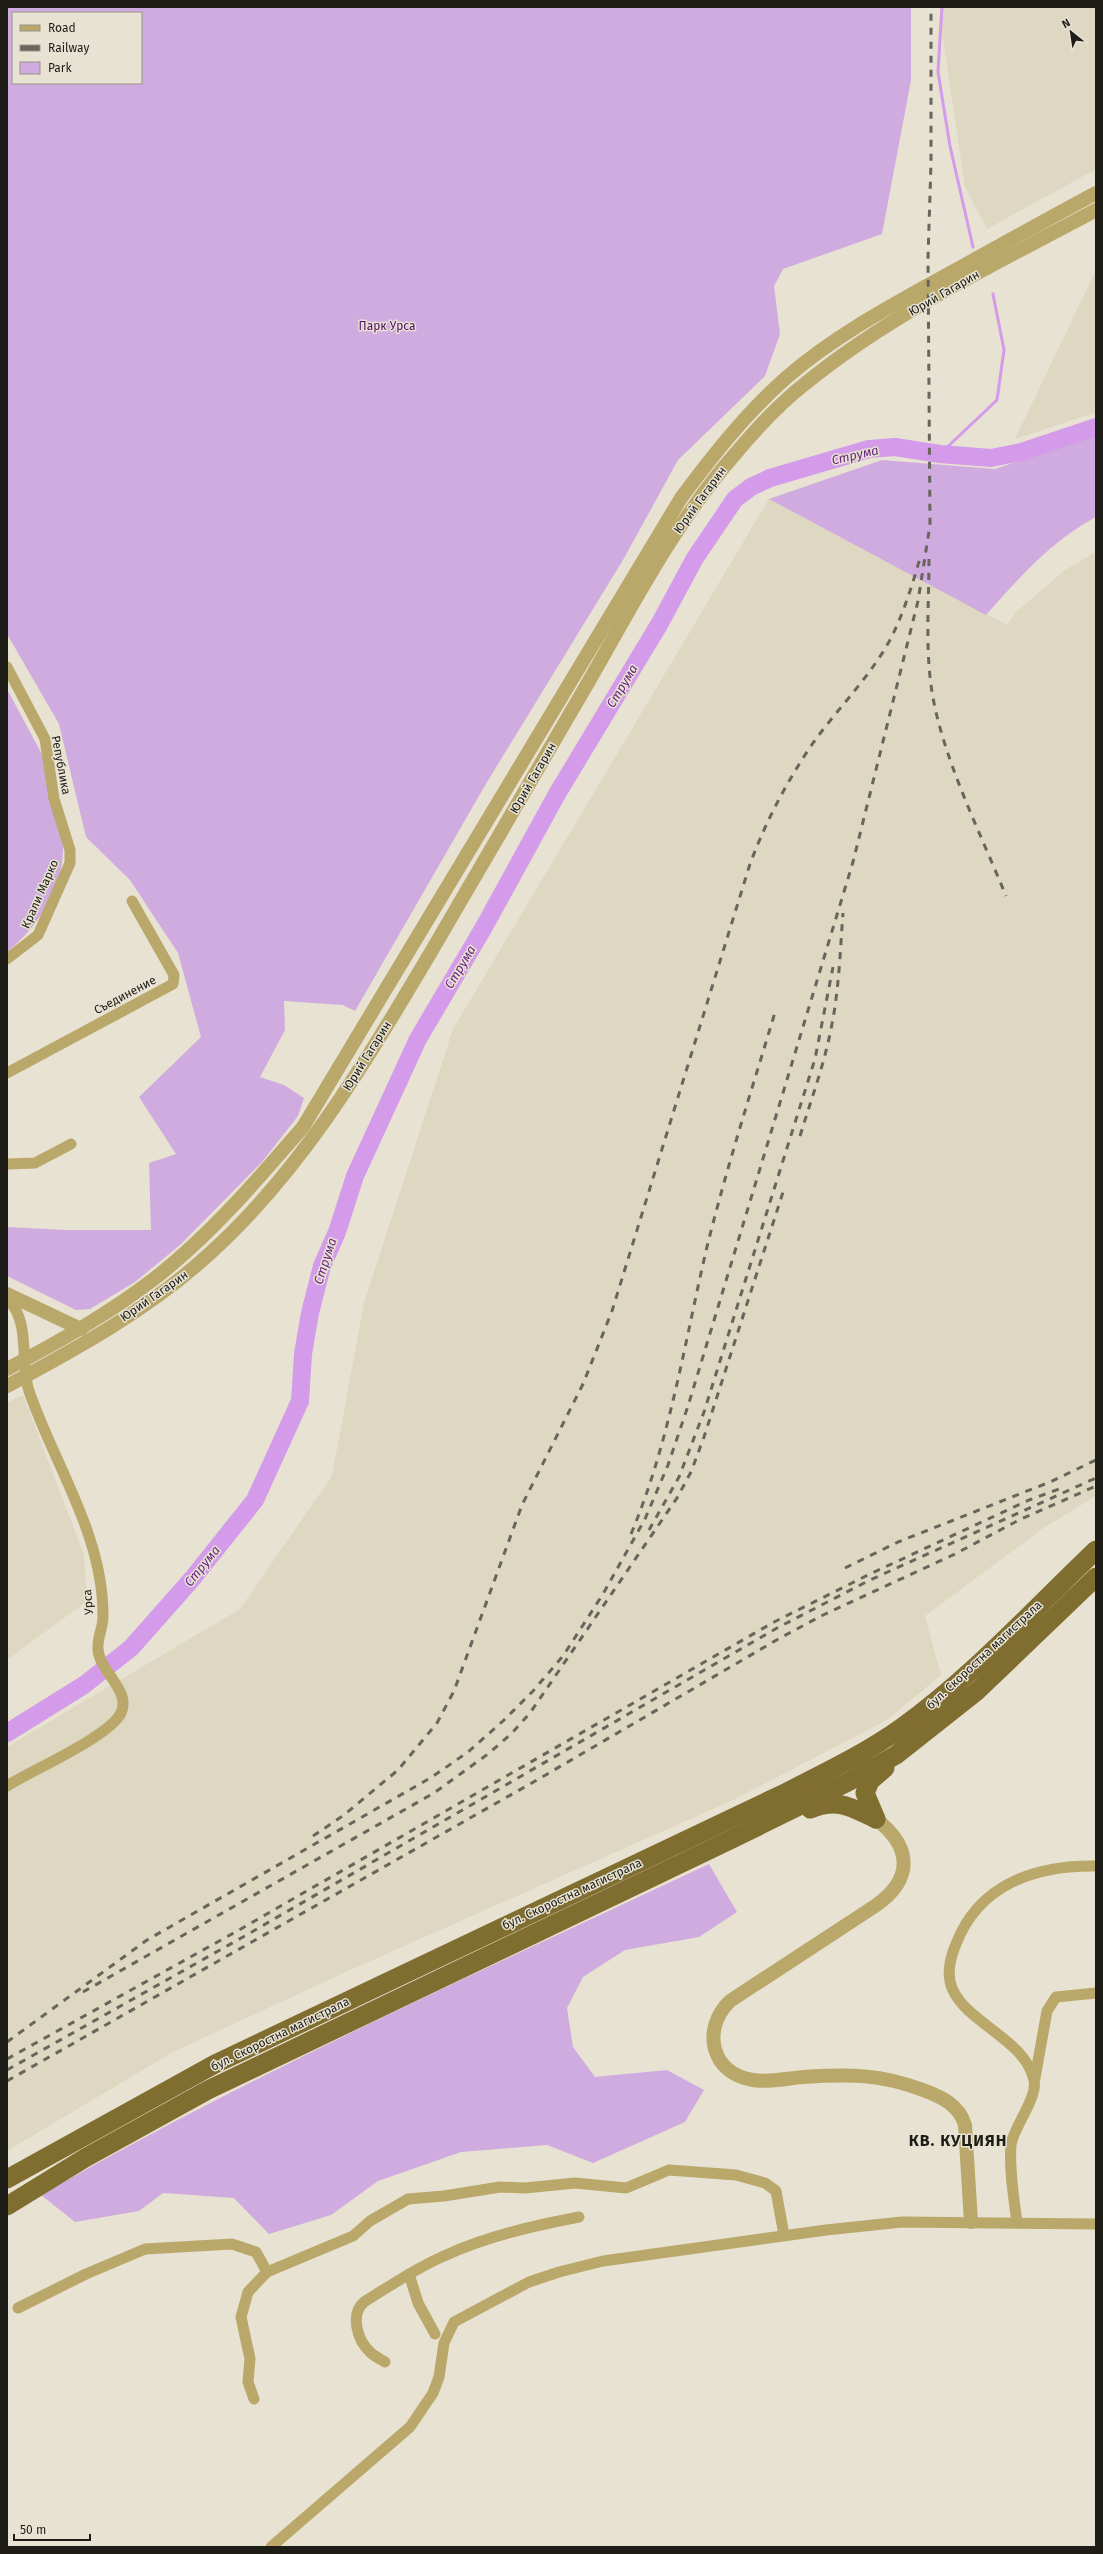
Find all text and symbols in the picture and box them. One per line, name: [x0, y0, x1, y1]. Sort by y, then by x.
legend: [12, 12, 142, 84]
north arrow: [1051, 12, 1091, 52]
text: N: [1060, 16, 1073, 31]
text: Road: [48, 21, 76, 35]
text: Railway: [48, 41, 89, 55]
text: Park: [48, 61, 72, 75]
street label: Юрий Гагарин: [906, 267, 982, 319]
park label: Парк Урса: [359, 319, 415, 333]
water label: Струма: [830, 442, 880, 468]
street label: Юрий Гагарин: [671, 464, 729, 536]
water label: Струма: [603, 662, 641, 710]
street label: Република: [48, 734, 74, 796]
street label: Юрий Гагарин: [507, 740, 559, 816]
street label: Крали Марко: [19, 857, 61, 931]
water label: Струма: [441, 943, 479, 991]
street label: Съединение: [92, 973, 158, 1017]
street label: Юрий Гагарин: [340, 1019, 394, 1093]
water label: Струма: [310, 1236, 340, 1286]
street label: Юрий Гагарин: [117, 1267, 191, 1325]
water label: Струма: [181, 1543, 223, 1589]
street label: Урса: [80, 1589, 96, 1615]
street label: бул. Скоростна магистрала: [923, 1598, 1045, 1712]
street label: бул. Скоростна магистрала: [500, 1855, 644, 1933]
street label: бул. Скоростна магистрала: [208, 1994, 352, 2074]
district label: КВ. КУЦИЯН: [909, 2131, 1007, 2150]
scale bar: [14, 2516, 90, 2542]
text: 50 m: [20, 2523, 46, 2537]

